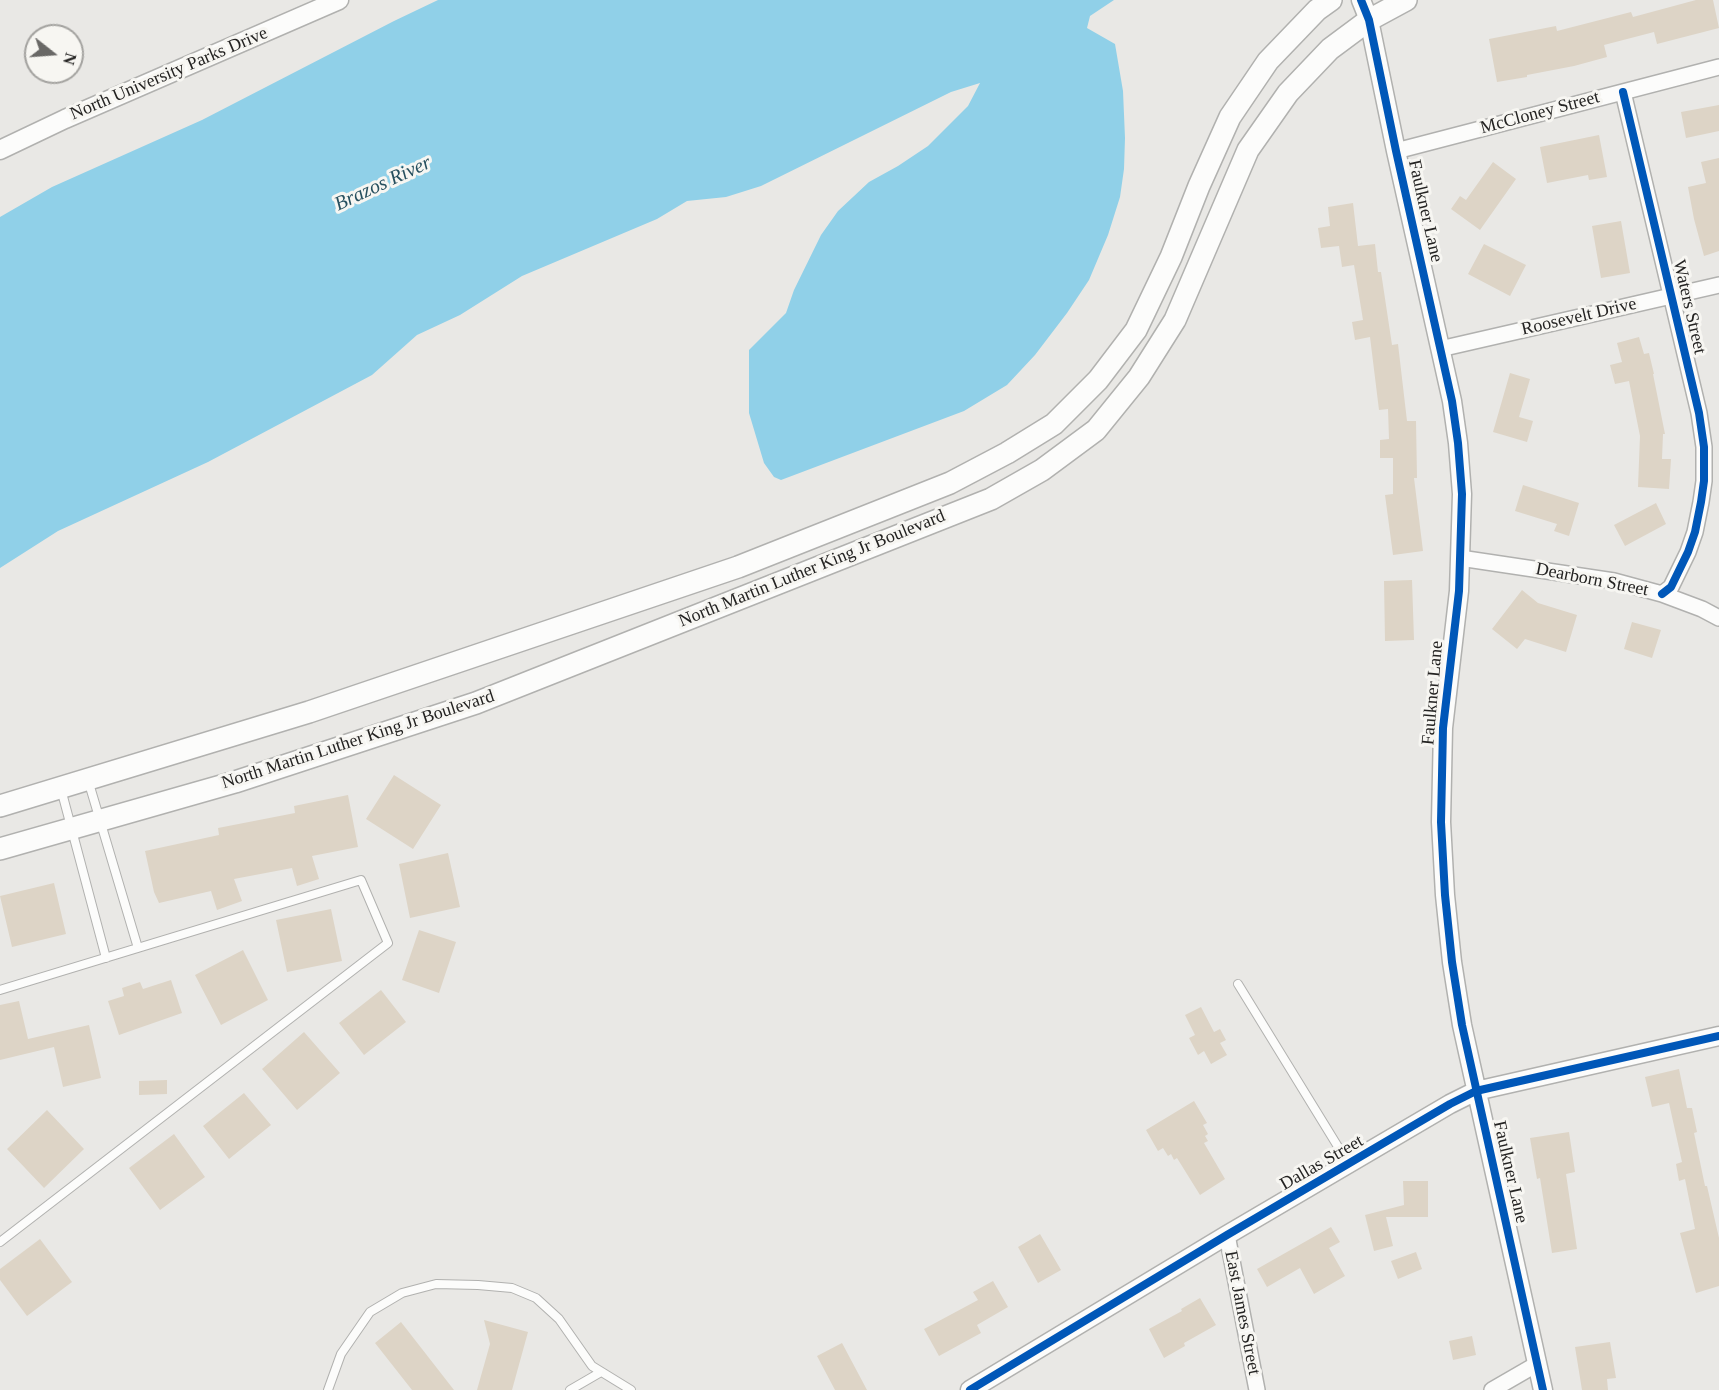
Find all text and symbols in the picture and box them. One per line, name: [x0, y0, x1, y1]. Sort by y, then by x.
street label: North University Parks Drive: [67, 23, 271, 125]
north arrow: [24, 24, 84, 84]
street label: McCloney Street: [1478, 87, 1602, 139]
water label: Brazos River: [331, 151, 435, 217]
street label: Faulkner Lane: [1403, 158, 1447, 264]
street label: Waters Street: [1668, 258, 1710, 356]
street label: Roosevelt Drive: [1519, 293, 1639, 341]
street label: North Martin Luther King Jr Boulevard: [676, 506, 948, 632]
street label: Dearborn Street: [1534, 558, 1650, 602]
street label: Faulkner Lane: [1418, 640, 1448, 746]
street label: North Martin Luther King Jr Boulevard: [219, 686, 497, 794]
street label: Faulkner Lane: [1488, 1119, 1532, 1225]
street label: Dallas Street: [1277, 1131, 1367, 1195]
street label: East James Street: [1219, 1249, 1265, 1377]

